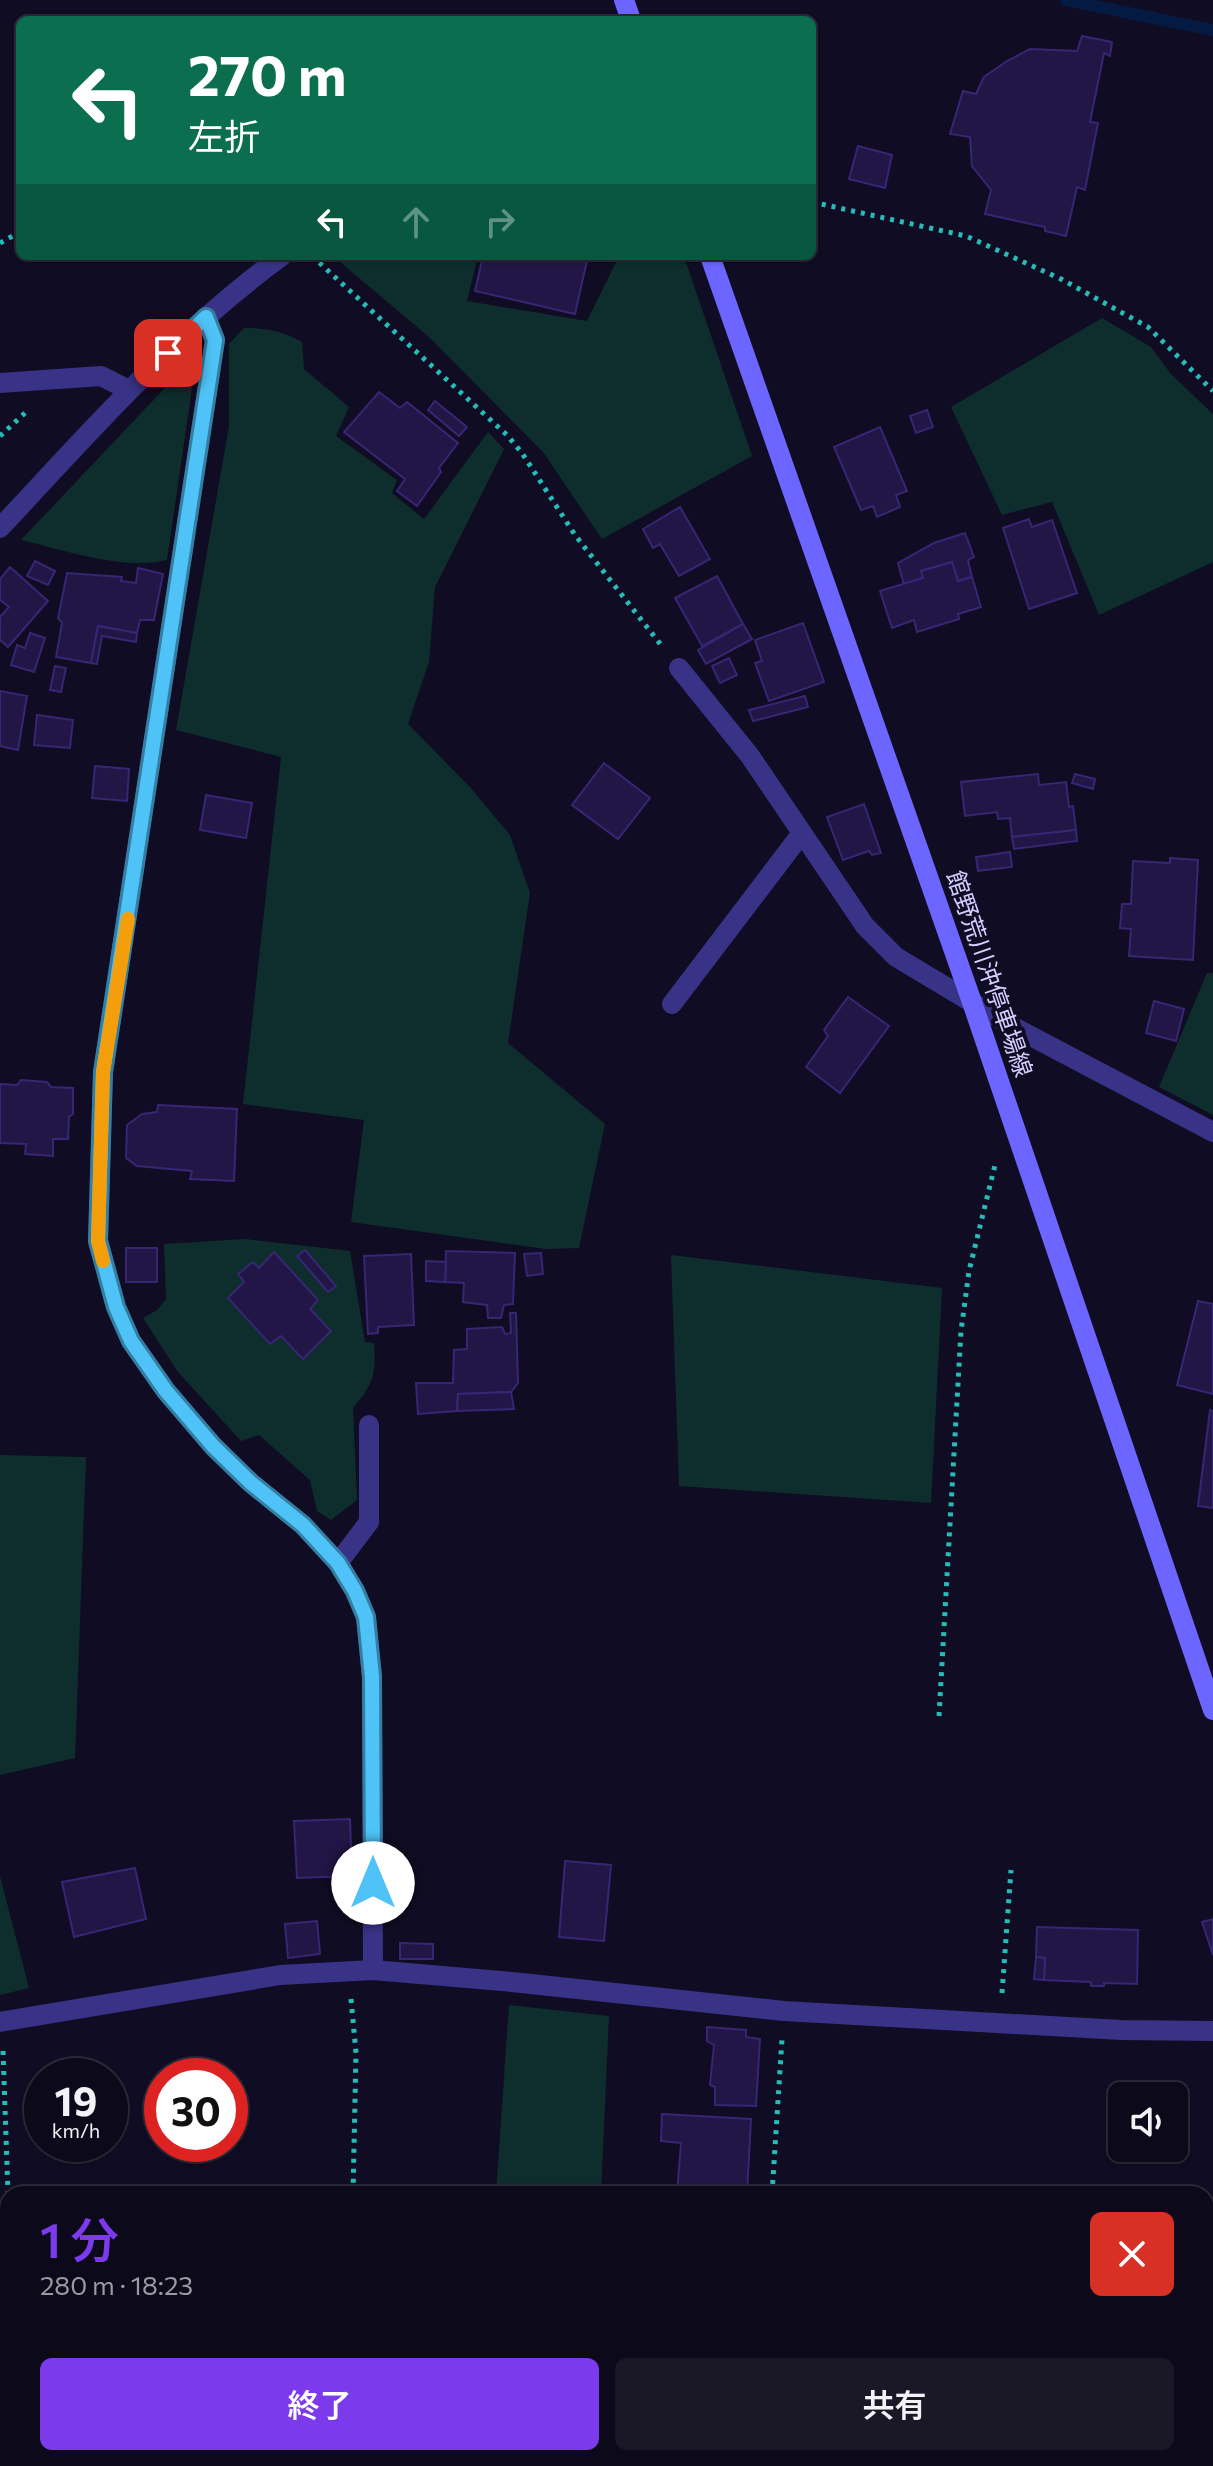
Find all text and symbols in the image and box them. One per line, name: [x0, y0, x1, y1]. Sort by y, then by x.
text: 270 m: [188, 39, 347, 108]
icon: left: [56, 48, 160, 152]
text: 左折: [188, 113, 260, 157]
icon: left: [310, 200, 354, 244]
icon: ahead: [394, 200, 438, 244]
icon: right: [478, 200, 522, 244]
pin: [134, 319, 202, 387]
icon: arrive: [146, 331, 190, 375]
street label: 館野荒川沖停車場線: [942, 867, 1039, 1080]
position arrow: [331, 1841, 415, 1925]
speed limit sign: 30: [144, 2058, 248, 2162]
text: 19: [55, 2075, 97, 2124]
map controls: [1108, 2082, 1188, 2162]
button: sound: [1108, 2082, 1188, 2162]
text: km/h: [52, 2118, 100, 2142]
text: 1 分: [40, 2209, 119, 2268]
button: close: [1090, 2212, 1174, 2296]
text: 280 m · 18:23: [40, 2269, 193, 2300]
button: 終了: [40, 2358, 599, 2450]
button: 共有: [615, 2358, 1174, 2450]

